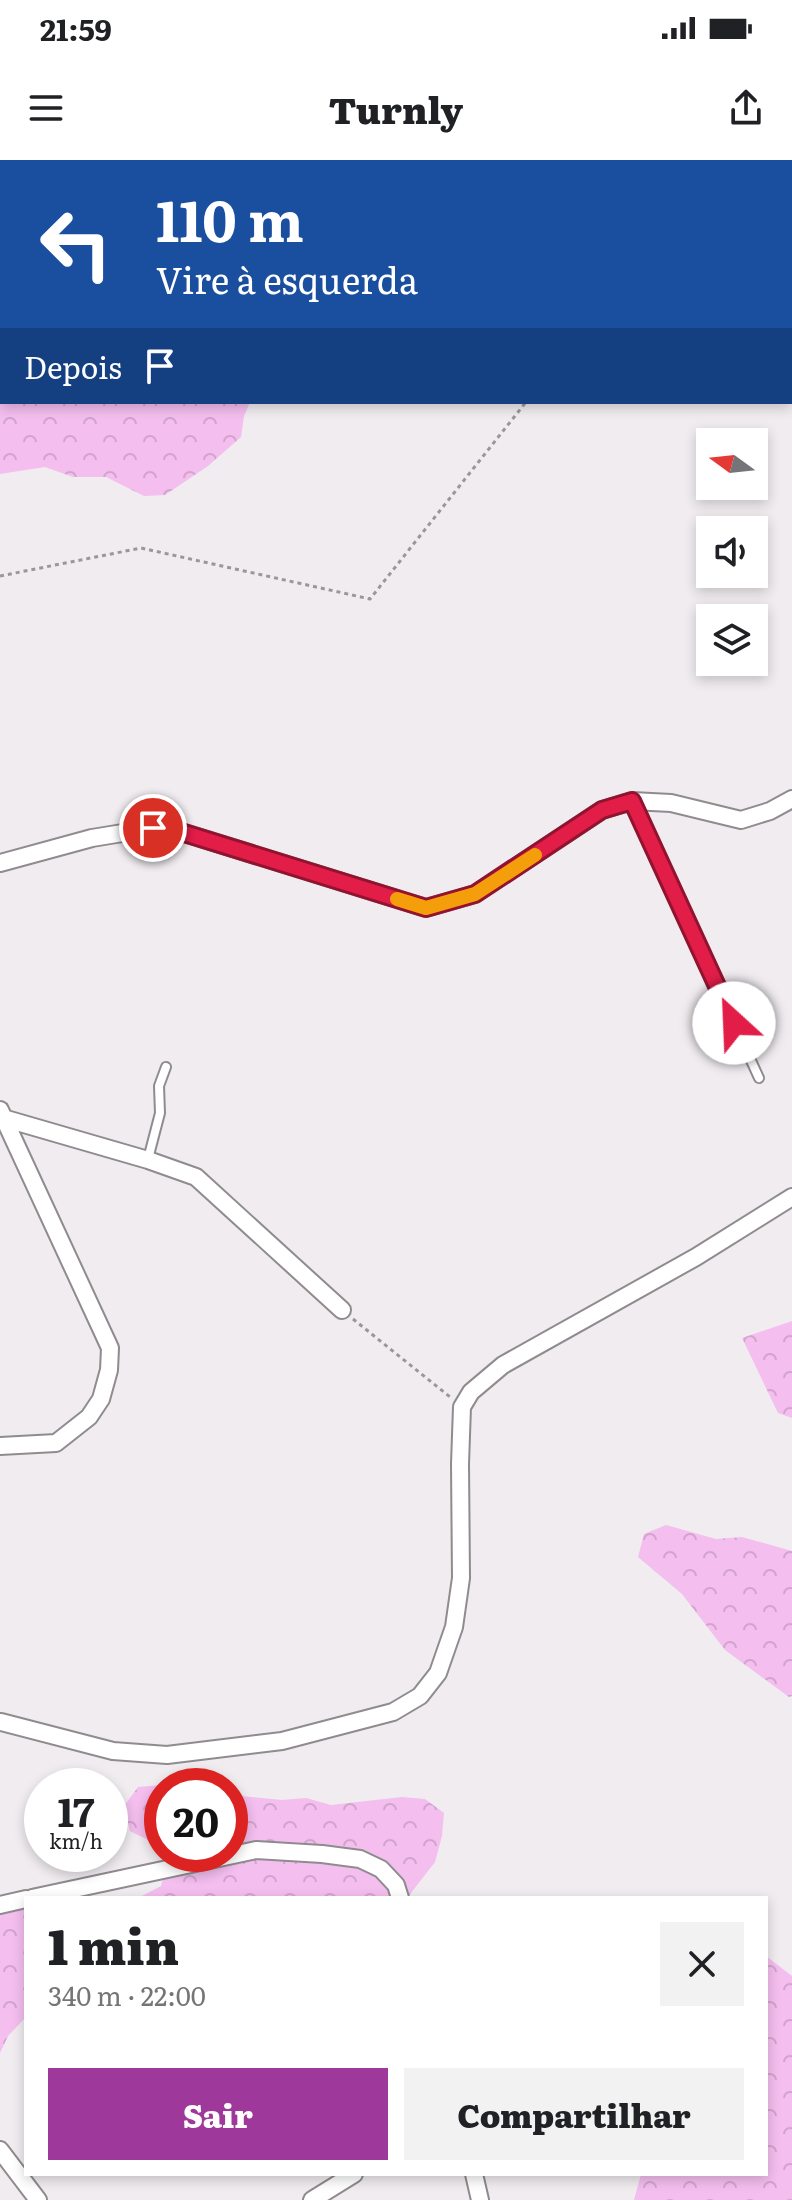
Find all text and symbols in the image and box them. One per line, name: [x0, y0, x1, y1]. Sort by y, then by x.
text: 21:59: [40, 6, 112, 50]
text: Turnly: [329, 82, 463, 135]
icon: menu: [24, 86, 68, 130]
icon: share: [724, 86, 768, 130]
text: 110 m: [156, 176, 304, 259]
icon: left: [24, 192, 128, 296]
text: Vire à esquerda: [156, 252, 418, 305]
text: Depois: [24, 344, 122, 388]
icon: arrive: [138, 344, 182, 388]
north arrow: [696, 428, 768, 500]
map controls: [696, 428, 768, 676]
button: sound: [696, 516, 768, 588]
button: layers: [696, 604, 768, 676]
pin: [119, 794, 187, 862]
icon: arrive: [131, 806, 175, 850]
position arrow: [692, 981, 776, 1065]
speed limit sign: 20: [144, 1768, 248, 1872]
text: 17: [57, 1780, 95, 1839]
text: km/h: [49, 1825, 103, 1855]
text: 1 min: [48, 1909, 179, 1980]
button: close: [660, 1922, 744, 2006]
text: 340 m · 22:00: [48, 1975, 206, 2014]
button: Sair: [48, 2068, 388, 2160]
button: Compartilhar: [404, 2068, 744, 2160]

